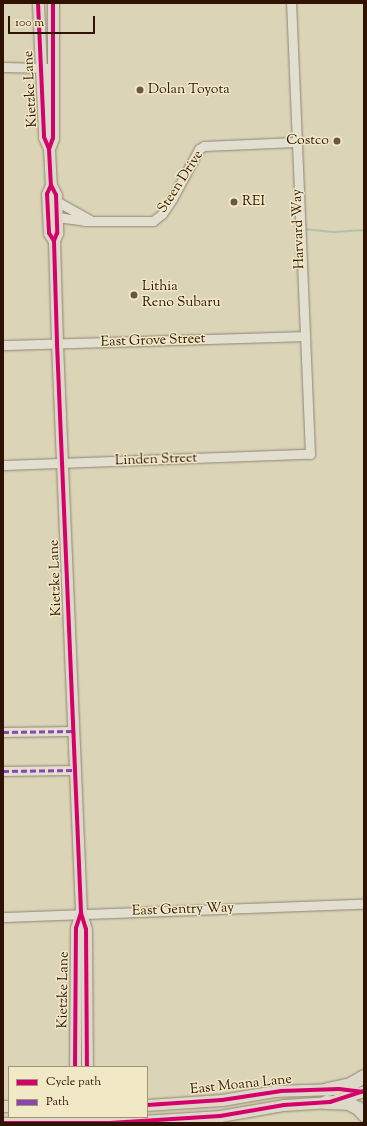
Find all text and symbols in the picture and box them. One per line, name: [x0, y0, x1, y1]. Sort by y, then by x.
scale bar: [10, 8, 97, 34]
text: 100 m: [15, 14, 44, 32]
street label: Kietzke Lane: [21, 50, 41, 128]
place label: Dolan Toyota: [148, 82, 230, 98]
marker: Dolan Toyota: [135, 85, 145, 95]
place label: Costco: [286, 133, 329, 149]
marker: Costco: [332, 136, 342, 146]
street label: Steen Drive: [155, 148, 207, 216]
street label: Harvard Way: [289, 189, 309, 269]
place label: REI: [242, 194, 265, 210]
marker: REI: [229, 197, 239, 207]
place label: Lithia Reno Subaru: [142, 279, 220, 312]
marker: Lithia Reno Subaru: [129, 290, 139, 300]
street label: East Grove Street: [100, 331, 206, 351]
street label: Linden Street: [115, 450, 197, 470]
street label: Kietzke Lane: [46, 539, 66, 617]
street label: East Gentry Way: [132, 900, 234, 920]
street label: Kietzke Lane: [55, 951, 73, 1029]
legend: [8, 1066, 148, 1118]
street label: East Moana Lane: [189, 1071, 293, 1099]
text: Cycle path: [46, 1073, 101, 1091]
text: Path: [46, 1093, 69, 1111]

